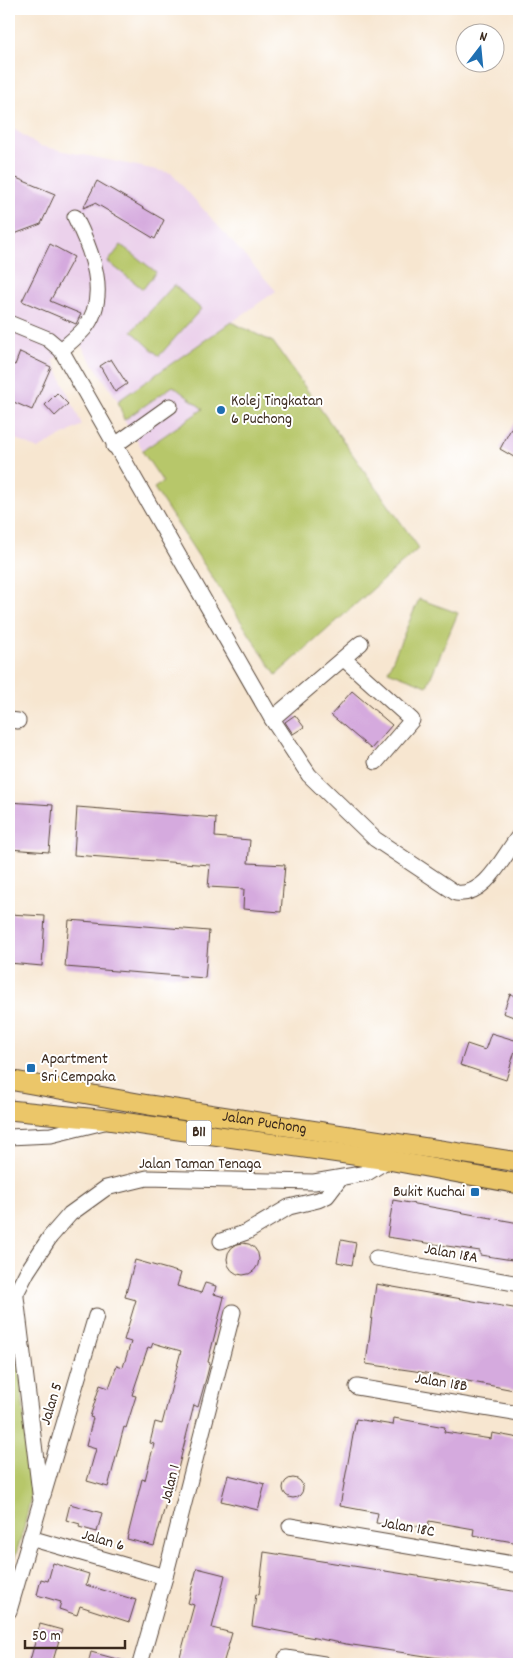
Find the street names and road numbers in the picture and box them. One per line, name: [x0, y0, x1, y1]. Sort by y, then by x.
street label: Jalan Puchong: [221, 1105, 308, 1141]
road number: B11: [186, 1120, 212, 1146]
street label: Jalan Taman Tenaga: [139, 1153, 261, 1176]
street label: Jalan 18A: [422, 1238, 480, 1270]
street label: Jalan 18B: [413, 1367, 469, 1399]
street label: Jalan 5: [35, 1380, 69, 1428]
street label: Jalan 1: [155, 1462, 187, 1506]
street label: Jalan 18C: [380, 1512, 436, 1544]
street label: Jalan 6: [79, 1524, 127, 1558]

